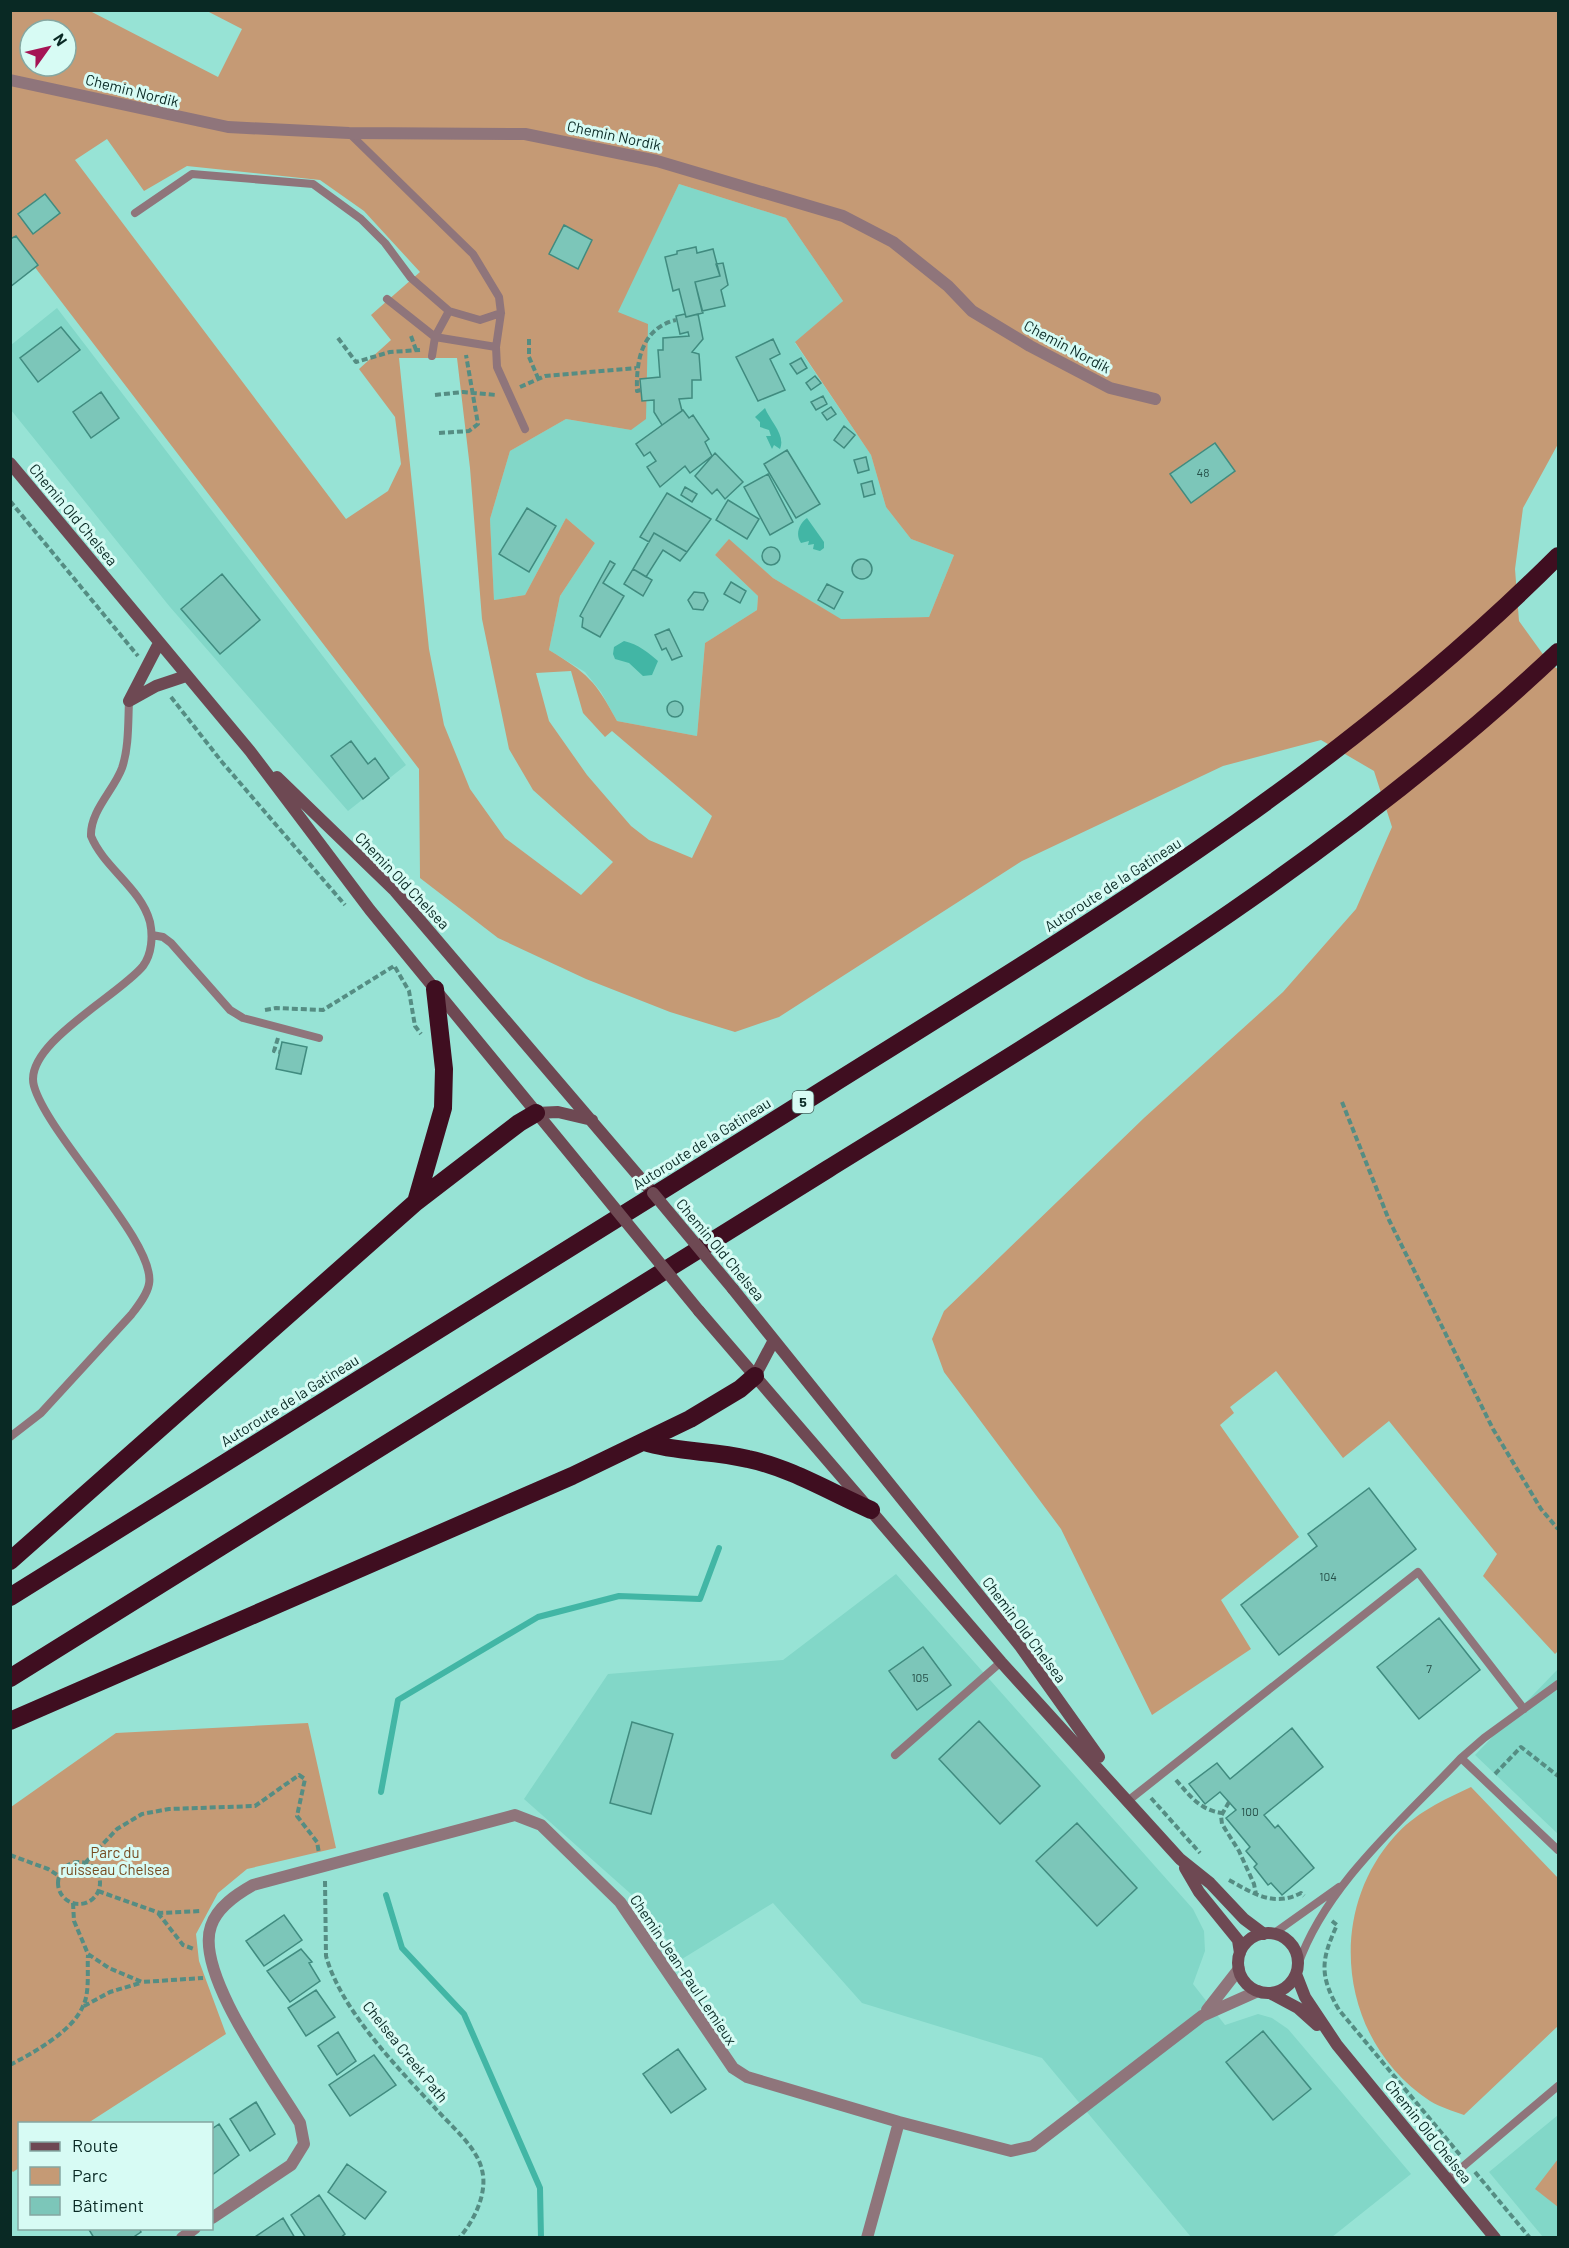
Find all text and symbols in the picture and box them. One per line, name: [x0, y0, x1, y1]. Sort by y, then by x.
north arrow: [18, 18, 78, 78]
text: N: [50, 30, 72, 49]
street label: Chemin Nordik: [84, 70, 181, 110]
street label: Chemin Nordik: [566, 116, 663, 154]
street label: Chemin Nordik: [1021, 316, 1114, 377]
street label: Chemin Old Chelsea: [26, 460, 122, 569]
house number: 48: [1197, 465, 1209, 479]
street label: Chemin Old Chelsea: [352, 828, 454, 932]
street label: Autoroute de la Gatineau: [1041, 833, 1184, 935]
road number: 5: [792, 1091, 814, 1113]
street label: Autoroute de la Gatineau: [629, 1093, 774, 1193]
street label: Chemin Old Chelsea: [673, 1195, 769, 1304]
street label: Autoroute de la Gatineau: [217, 1350, 362, 1450]
house number: 104: [1319, 1569, 1337, 1583]
street label: Chemin Old Chelsea: [979, 1573, 1070, 1686]
house number: 7: [1426, 1661, 1432, 1675]
house number: 105: [911, 1670, 929, 1684]
house number: 100: [1241, 1804, 1259, 1818]
park label: Parc du ruisseau Chelsea: [60, 1843, 170, 1878]
street label: Chemin Jean-Paul Lemieux: [627, 1891, 741, 2048]
street label: Chelsea Creek Path: [359, 1997, 452, 2106]
street label: Chemin Old Chelsea: [1382, 2076, 1476, 2187]
legend: [18, 2122, 213, 2230]
text: Route: [72, 2134, 118, 2156]
text: Parc: [72, 2164, 108, 2186]
text: Bâtiment: [72, 2194, 144, 2216]

